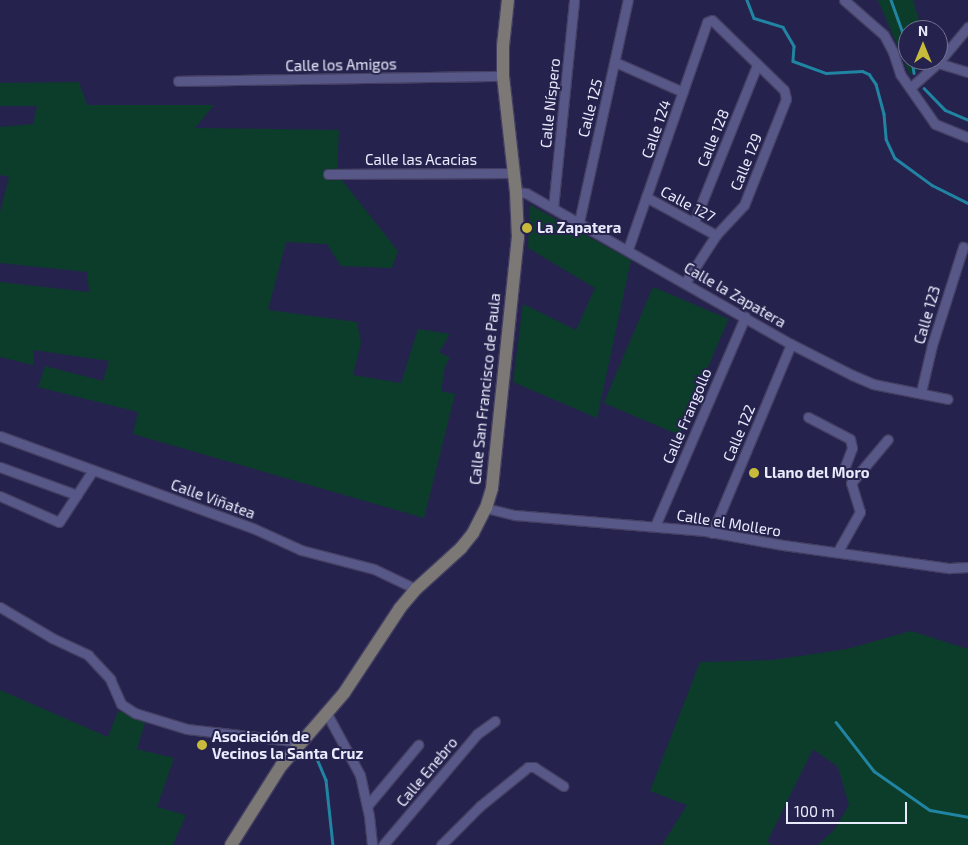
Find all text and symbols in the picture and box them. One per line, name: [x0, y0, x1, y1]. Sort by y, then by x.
north arrow: [898, 20, 948, 70]
text: N: [918, 22, 928, 39]
street label: Calle los Amigos: [285, 55, 397, 75]
street label: Calle Níspero: [536, 57, 564, 149]
street label: Calle 125: [574, 77, 606, 139]
street label: Calle 124: [638, 97, 674, 161]
street label: Calle 128: [693, 107, 733, 169]
street label: Calle 129: [726, 131, 766, 193]
street label: Calle las Acacias: [365, 151, 477, 169]
street label: Calle 127: [658, 182, 718, 226]
place label: La Zapatera: [537, 219, 621, 237]
marker: La Zapatera: [521, 222, 533, 234]
street label: Calle la Zapatera: [681, 259, 789, 331]
street label: Calle 123: [910, 284, 944, 346]
street label: Calle San Francisco de Paula: [466, 292, 504, 486]
street label: Calle Frangollo: [659, 365, 715, 467]
street label: Calle 122: [719, 402, 759, 464]
place label: Llano del Moro: [764, 464, 870, 482]
marker: Llano del Moro: [748, 467, 760, 479]
street label: Calle Viñatea: [168, 475, 258, 523]
street label: Calle el Mollero: [675, 506, 783, 540]
place label: Asociación de Vecinos la Santa Cruz: [212, 727, 363, 762]
street label: Calle Enebro: [393, 734, 461, 810]
marker: Asociación de Vecinos la Santa Cruz: [196, 739, 208, 751]
scale bar: [788, 792, 909, 824]
text: 100 m: [794, 802, 835, 820]

